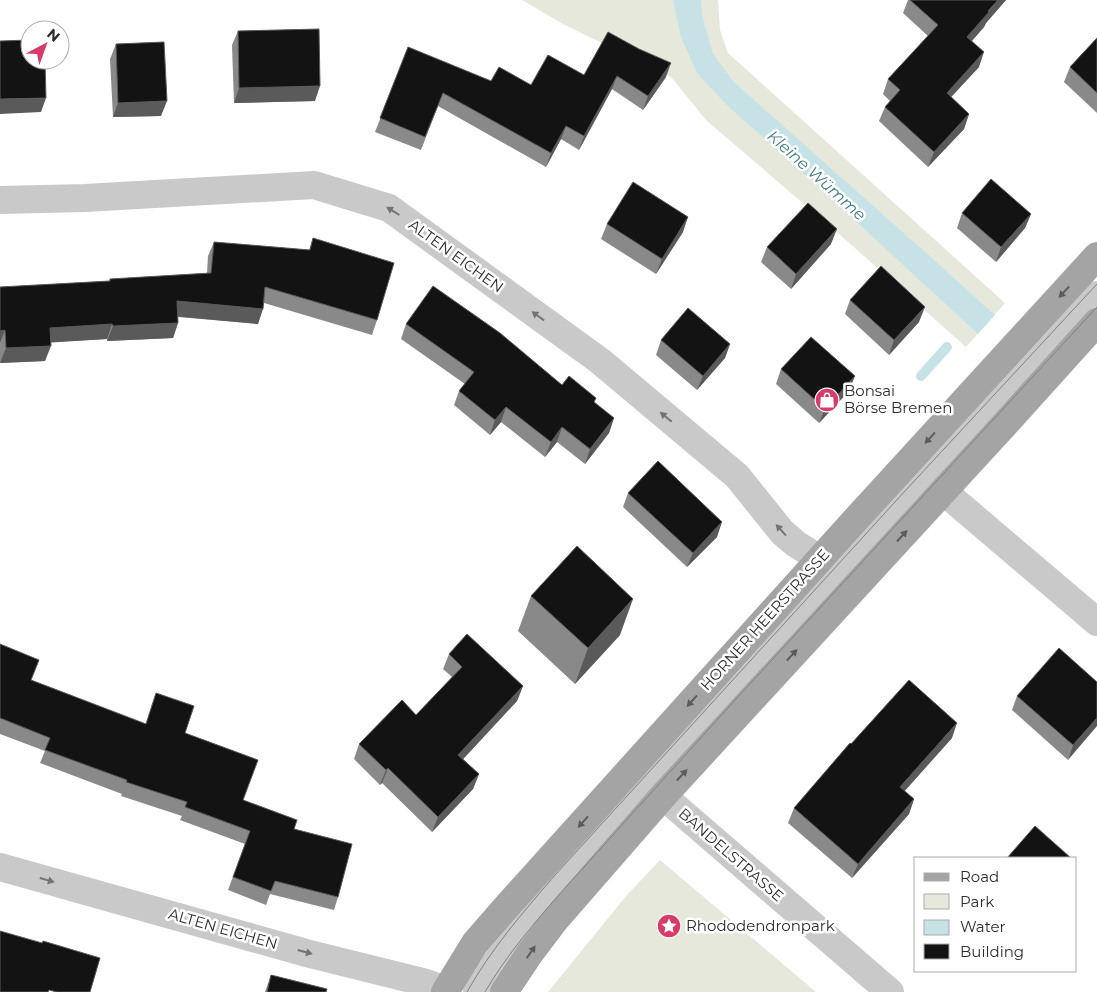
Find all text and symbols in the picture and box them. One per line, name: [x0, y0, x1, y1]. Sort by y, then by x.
north arrow: [20, 20, 70, 70]
text: N: [43, 25, 64, 46]
water label: Kleine Wümme: [764, 126, 870, 224]
one-way arrow: [386, 206, 399, 215]
street label: ALTEN EICHEN: [405, 215, 508, 296]
one-way arrow: [1058, 286, 1070, 298]
one-way arrow: [532, 311, 545, 322]
place label: Bonsai Börse Bremen: [844, 381, 952, 417]
shop icon: Bonsai Börse Bremen: [814, 387, 840, 413]
one-way arrow: [660, 411, 673, 422]
one-way arrow: [924, 431, 936, 443]
one-way arrow: [776, 524, 787, 536]
one-way arrow: [896, 530, 908, 542]
street label: HORNER HEERSTRASSE: [696, 545, 833, 694]
one-way arrow: [786, 650, 798, 662]
one-way arrow: [686, 694, 698, 706]
one-way arrow: [676, 769, 688, 781]
street label: BANDELSTRASSE: [675, 804, 788, 905]
one-way arrow: [577, 815, 589, 827]
legend: [914, 857, 1077, 972]
text: Road: [960, 867, 999, 886]
one-way arrow: [40, 876, 55, 884]
text: Park: [960, 892, 994, 911]
street label: ALTEN EICHEN: [166, 904, 280, 953]
place icon: Rhododendronpark: [656, 913, 682, 939]
place label: Rhododendronpark: [686, 916, 835, 935]
text: Water: [960, 917, 1006, 936]
text: Building: [960, 942, 1024, 961]
one-way arrow: [526, 946, 537, 959]
one-way arrow: [297, 948, 312, 956]

